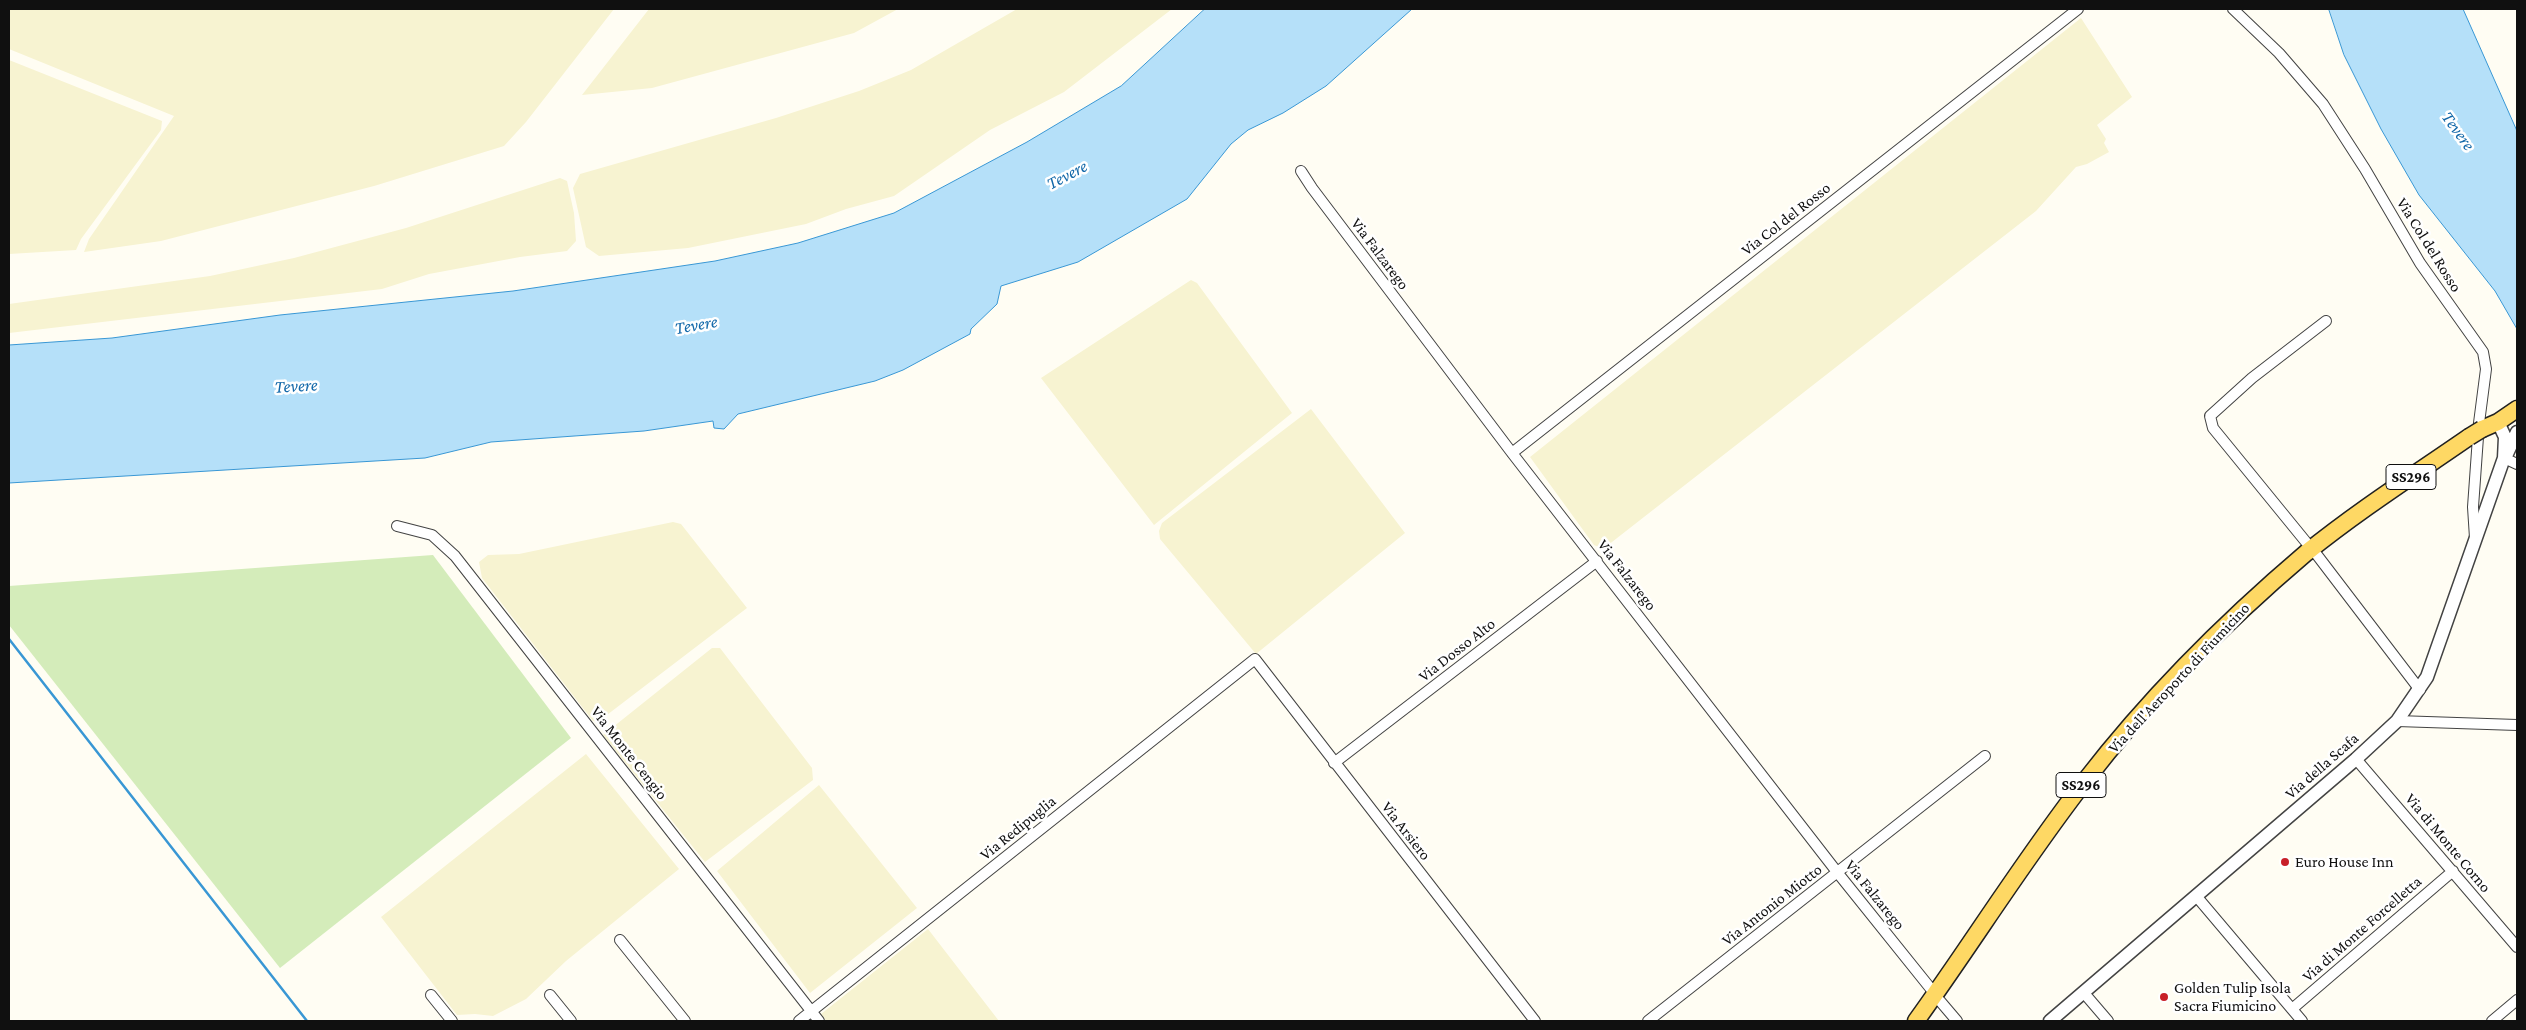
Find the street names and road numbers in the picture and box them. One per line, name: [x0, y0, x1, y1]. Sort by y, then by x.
street label: Via Col del Rosso: [1738, 178, 1834, 260]
street label: Via Col del Rosso: [2392, 194, 2466, 296]
street label: Via Falzarego: [1347, 214, 1413, 294]
road number: SS296: [2386, 464, 2436, 490]
street label: Via Falzarego: [1593, 536, 1661, 614]
street label: Via dell'Aeroporto di Fiumicino: [2104, 599, 2254, 757]
street label: Via Dosso Alto: [1415, 614, 1499, 686]
street label: Via Monte Cengio: [587, 702, 671, 804]
street label: Via della Scafa: [2281, 729, 2363, 803]
road number: SS296: [2056, 772, 2106, 798]
street label: Via di Monte Corno: [2401, 789, 2495, 897]
street label: Via Redipuglia: [976, 792, 1060, 864]
street label: Via Arsiero: [1377, 798, 1435, 864]
street label: Via Falzarego: [1841, 856, 1909, 934]
street label: Via Antonio Miotto: [1718, 860, 1826, 950]
street label: Via di Monte Forcelletta: [2298, 872, 2426, 986]

